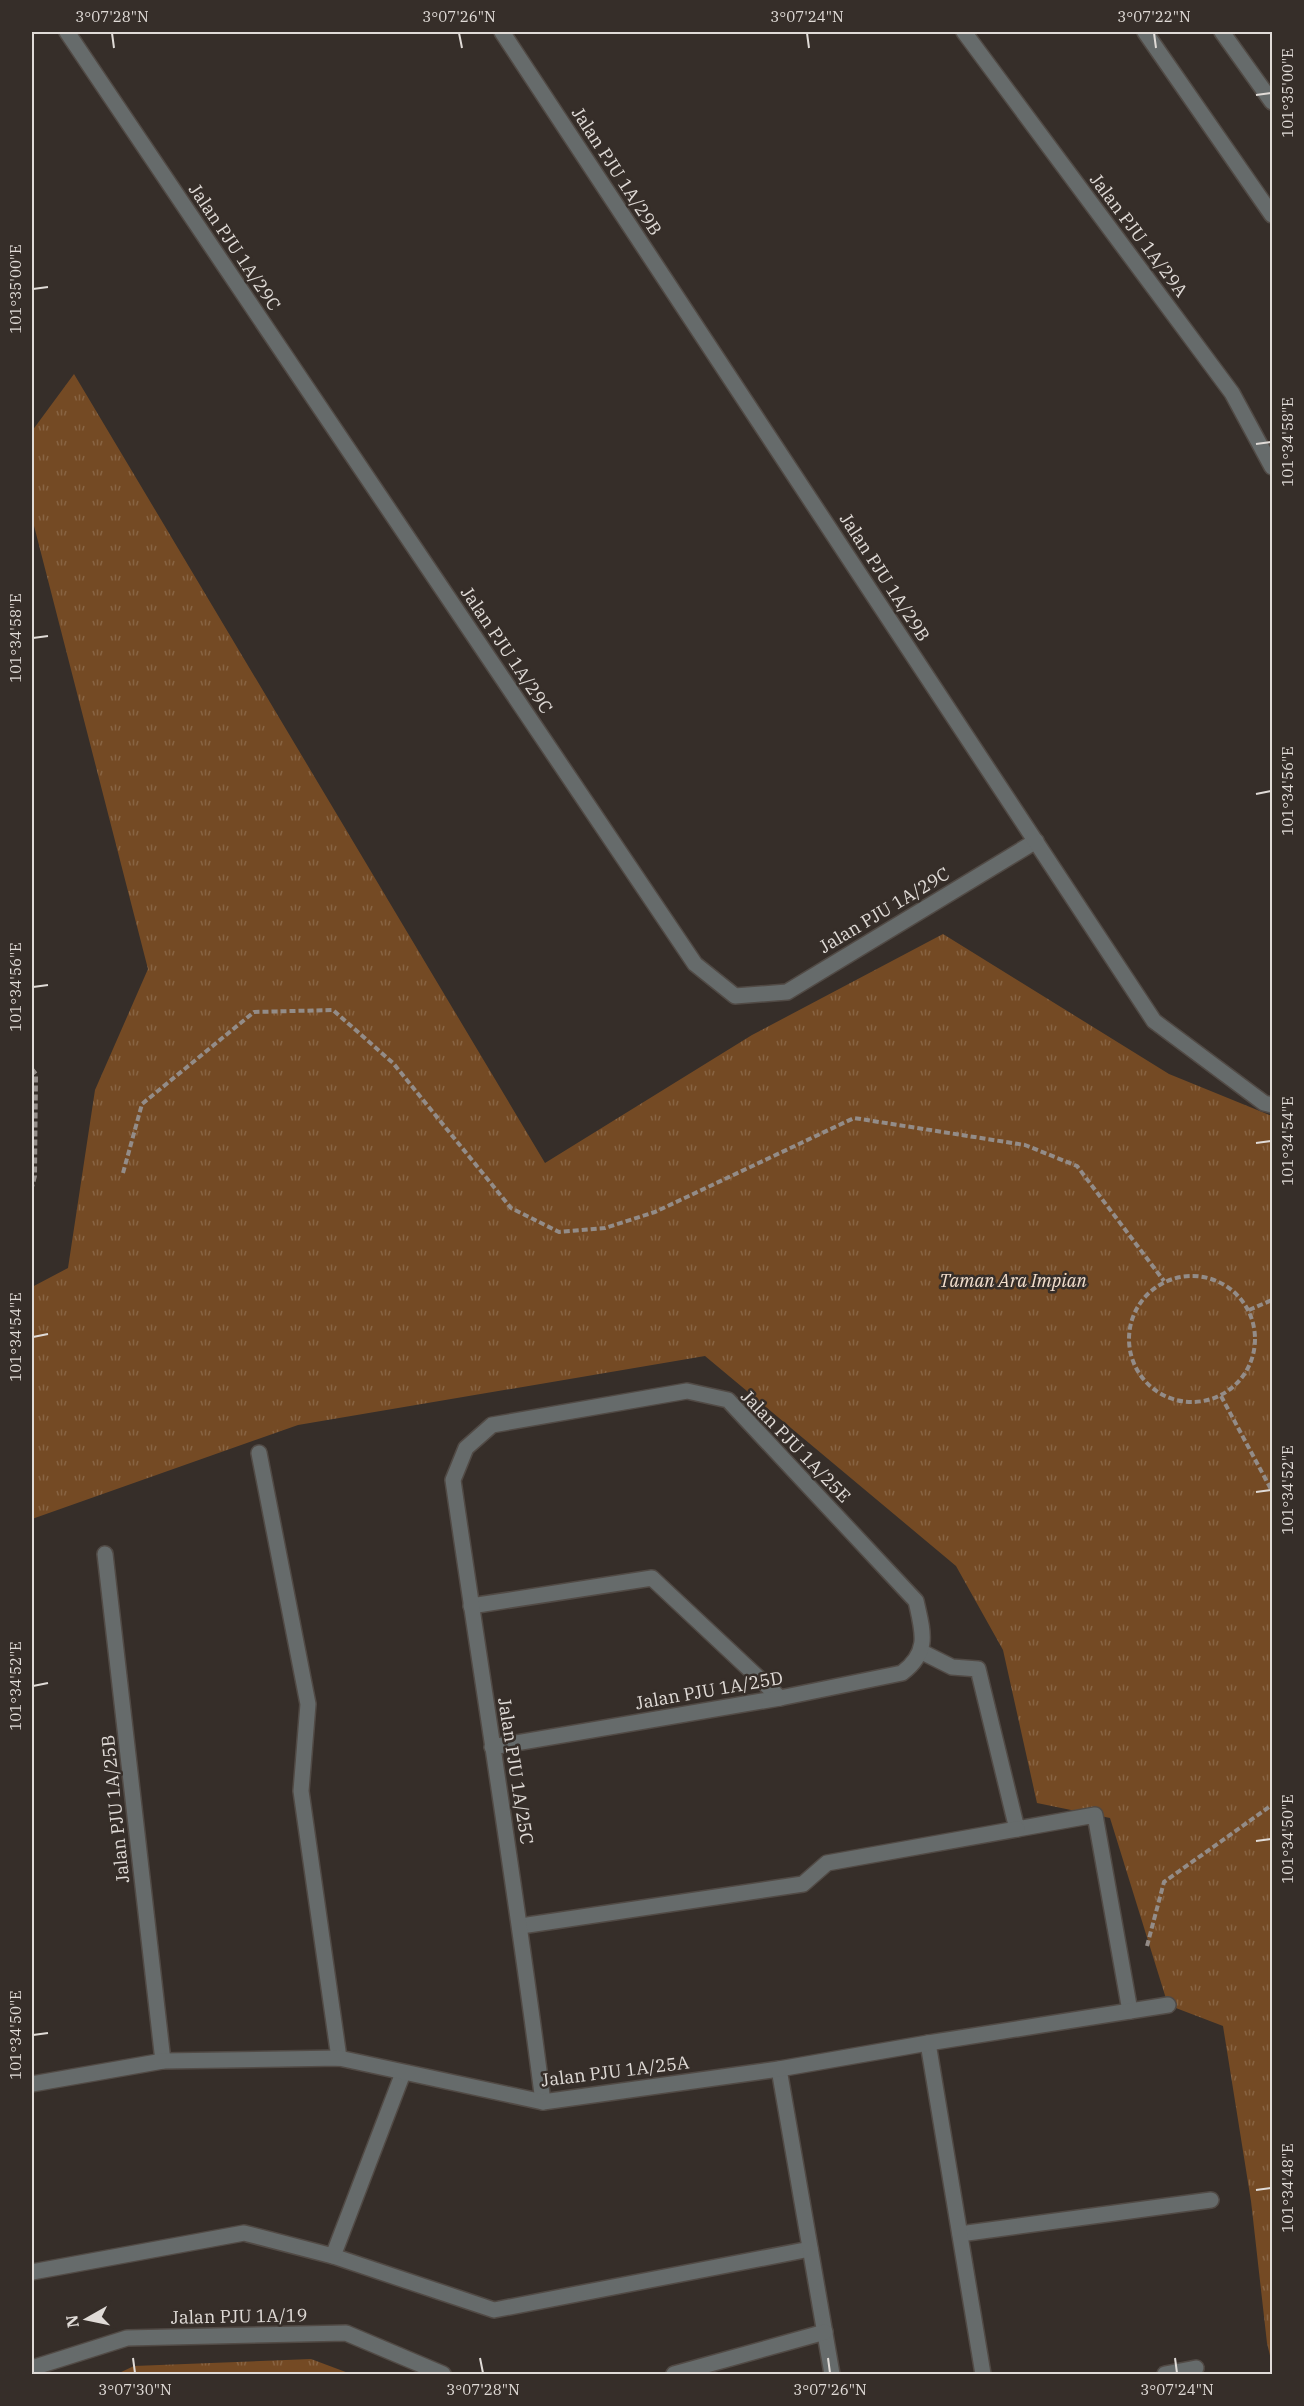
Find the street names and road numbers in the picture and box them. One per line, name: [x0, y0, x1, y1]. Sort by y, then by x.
street label: Jalan PJU 1A/29B: [567, 102, 667, 240]
street label: Jalan PJU 1A/29A: [1085, 169, 1193, 302]
street label: Jalan PJU 1A/29C: [184, 179, 286, 315]
street label: Jalan PJU 1A/29B: [835, 508, 935, 646]
street label: Jalan PJU 1A/29C: [456, 582, 558, 718]
street label: Jalan PJU 1A/29C: [814, 862, 954, 958]
street label: Jalan PJU 1A/25E: [736, 1385, 856, 1507]
street label: Jalan PJU 1A/25D: [633, 1666, 785, 1714]
street label: Jalan PJU 1A/25C: [493, 1696, 539, 1846]
street label: Jalan PJU 1A/25B: [96, 1734, 134, 1884]
street label: Jalan PJU 1A/25A: [540, 2050, 691, 2091]
street label: Jalan PJU 1A/19: [170, 2303, 308, 2329]

